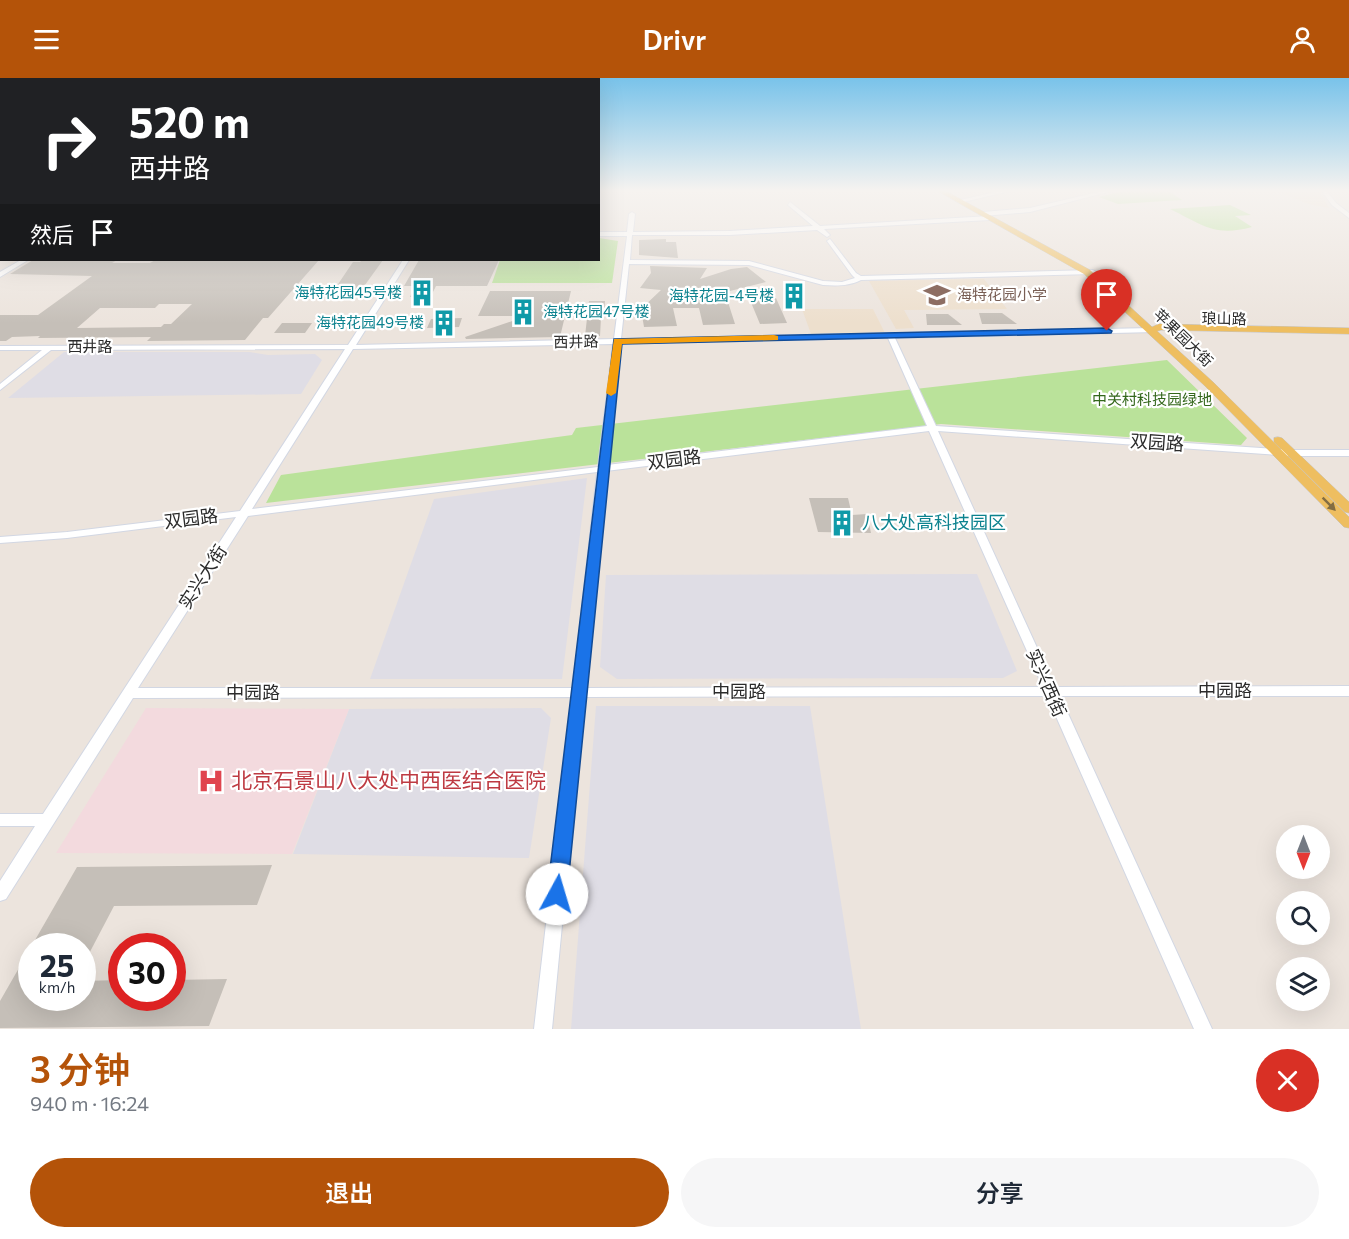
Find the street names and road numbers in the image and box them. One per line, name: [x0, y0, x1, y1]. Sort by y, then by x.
street label: 苹果园大街: [1150, 305, 1217, 370]
street label: 琅山路: [1201, 309, 1247, 327]
street label: 西井路: [553, 332, 599, 350]
street label: 西井路: [67, 337, 113, 355]
street label: 双园路: [1129, 429, 1185, 455]
street label: 双园路: [646, 445, 702, 473]
street label: 双园路: [163, 504, 219, 532]
street label: 实兴大街: [173, 540, 231, 613]
street label: 实兴西街: [1022, 645, 1072, 720]
street label: 中园路: [1198, 679, 1252, 701]
street label: 中园路: [712, 680, 766, 702]
street label: 中园路: [226, 681, 280, 703]

